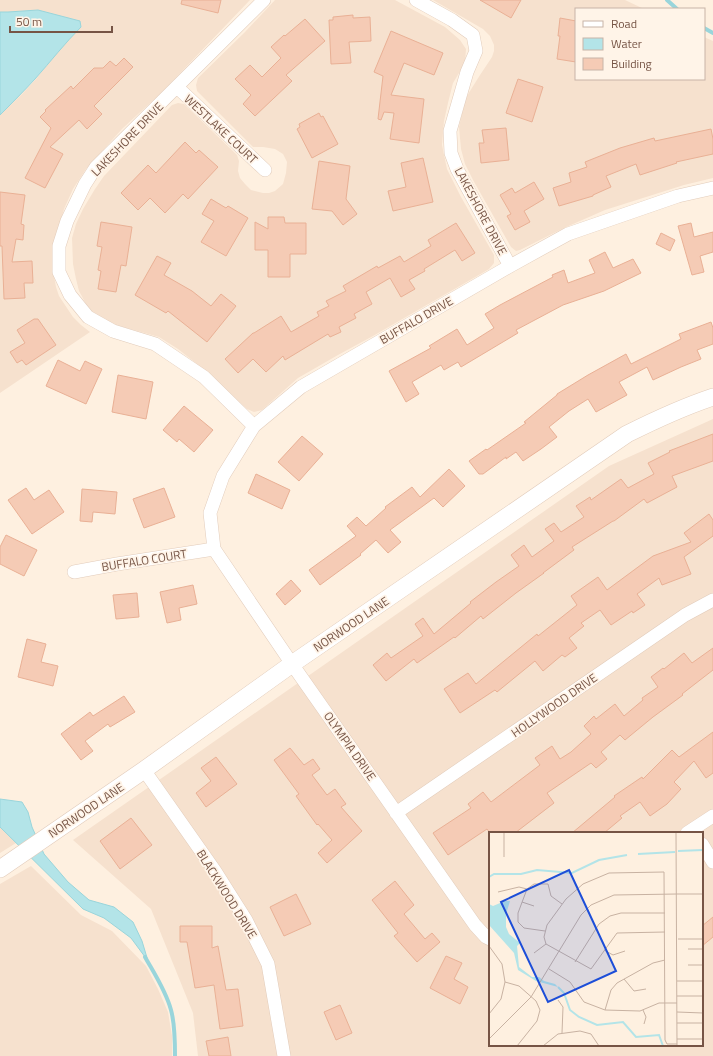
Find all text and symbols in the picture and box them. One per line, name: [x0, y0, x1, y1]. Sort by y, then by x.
scale bar: [10, 8, 112, 34]
legend: [575, 8, 705, 80]
text: 50 m: [16, 12, 42, 31]
text: Road: [611, 14, 637, 33]
text: Water: [611, 34, 642, 53]
text: Building: [611, 54, 652, 73]
street label: WESTLAKE COURT: [180, 90, 263, 169]
street label: LAKESHORE DRIVE: [86, 97, 168, 181]
street label: LAKESHORE DRIVE: [450, 164, 512, 259]
street label: BUFFALO DRIVE: [376, 291, 457, 349]
street label: BUFFALO COURT: [100, 544, 189, 576]
street label: NORWOOD LANE: [309, 591, 393, 656]
street label: HOLLYWOOD DRIVE: [507, 668, 601, 742]
street label: OLYMPIA DRIVE: [319, 707, 381, 785]
street label: NORWOOD LANE: [44, 777, 128, 842]
inset map: [489, 832, 703, 1046]
street label: BLACKWOOD DRIVE: [192, 846, 262, 943]

